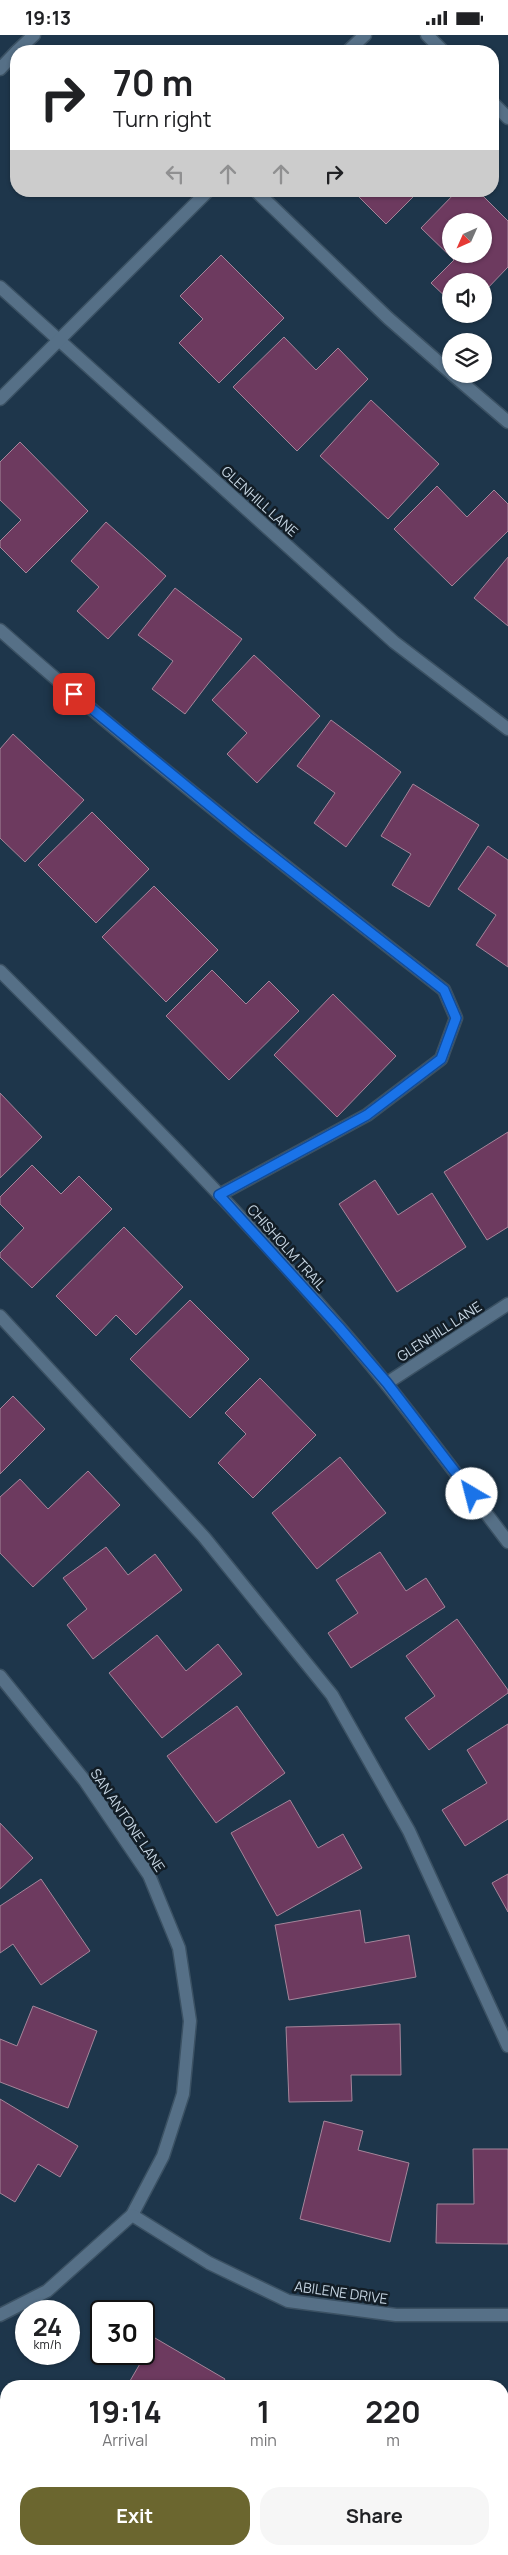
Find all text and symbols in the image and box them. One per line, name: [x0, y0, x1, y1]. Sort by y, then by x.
text: 19:13: [25, 5, 71, 31]
text: 70 m: [113, 59, 193, 107]
icon: right: [30, 65, 95, 130]
text: Turn right: [113, 104, 211, 134]
icon: left: [161, 160, 189, 188]
icon: ahead: [214, 160, 242, 188]
icon: ahead: [267, 160, 295, 188]
icon: right: [320, 160, 348, 188]
north arrow: [442, 213, 492, 263]
map controls: [442, 213, 492, 383]
button: sound: [442, 273, 492, 323]
button: layers: [442, 333, 492, 383]
street label: GLENHILL LANE: [217, 461, 303, 541]
pin: [53, 673, 95, 715]
icon: arrive: [60, 680, 88, 708]
street label: CHISHOLM TRAIL: [243, 1200, 331, 1294]
street label: GLENHILL LANE: [393, 1296, 485, 1365]
position arrow: [445, 1467, 497, 1519]
street label: SAN ANTONE LANE: [86, 1765, 170, 1875]
street label: ABILENE DRIVE: [293, 2276, 389, 2308]
speed limit sign: 30: [90, 2300, 155, 2365]
text: 24: [33, 2309, 62, 2344]
text: km/h: [34, 2336, 61, 2353]
text: 19:14: [88, 2391, 162, 2432]
text: 1: [257, 2391, 270, 2432]
text: 220: [365, 2391, 421, 2432]
text: Arrival: [102, 2429, 148, 2451]
text: min: [250, 2429, 277, 2451]
text: m: [386, 2429, 400, 2451]
button: Exit: [20, 2487, 250, 2545]
button: Share: [260, 2487, 489, 2545]

